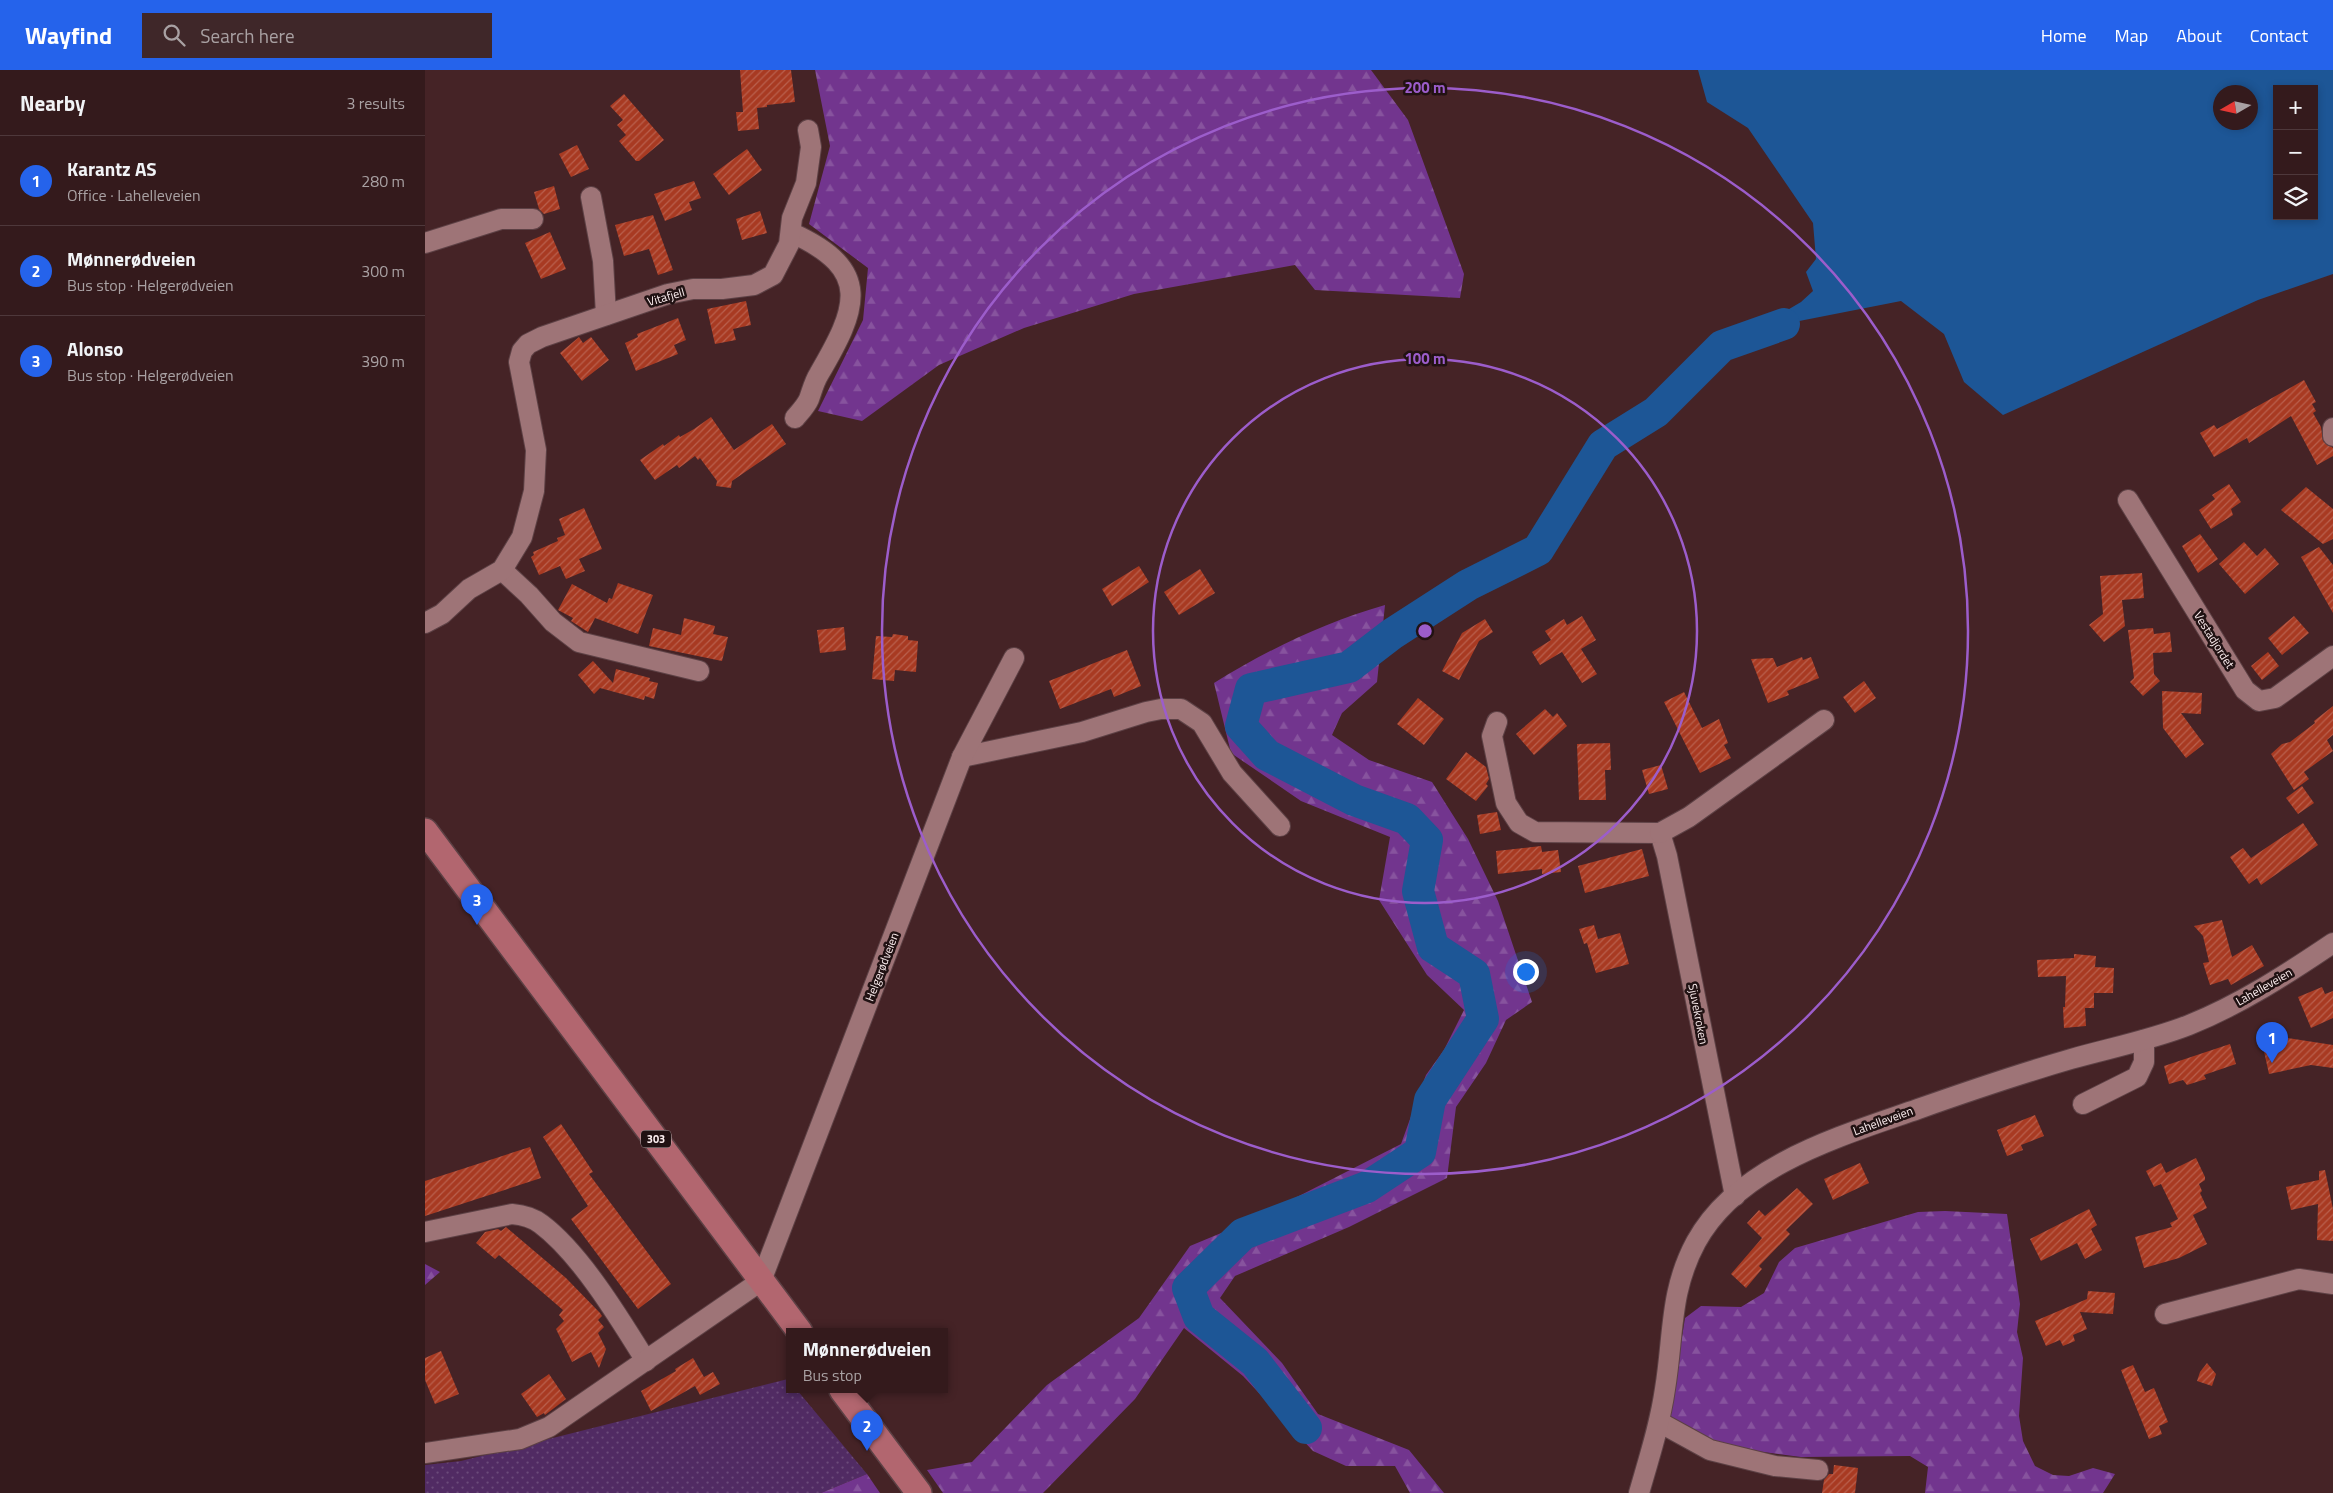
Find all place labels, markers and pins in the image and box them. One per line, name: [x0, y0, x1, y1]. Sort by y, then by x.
centre of rings: [1416, 622, 1434, 640]
pin: 3: [461, 884, 493, 925]
pin: 1: [2256, 1022, 2288, 1063]
pin: 2: [851, 1410, 883, 1451]

